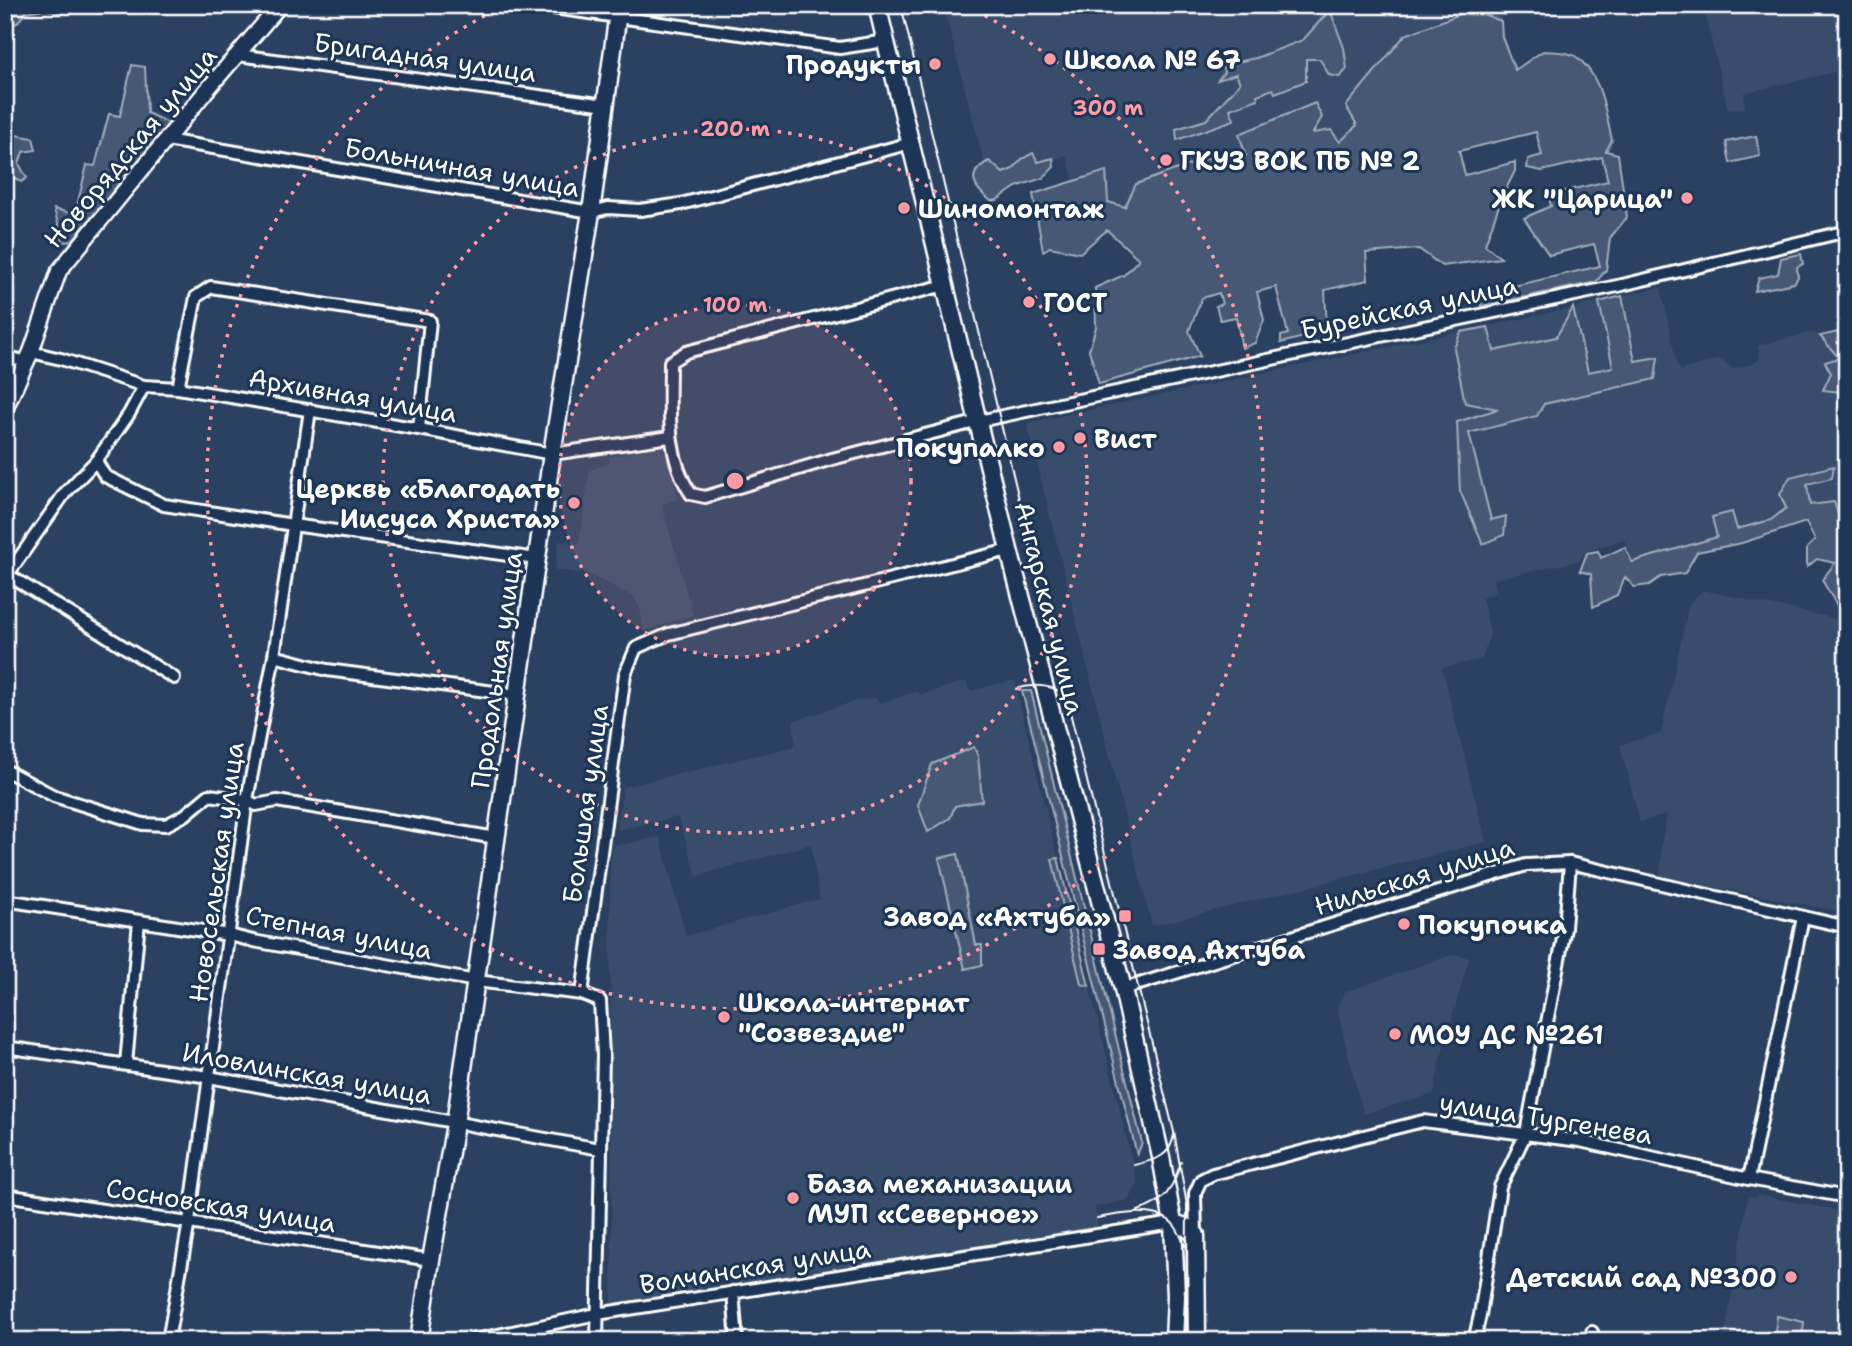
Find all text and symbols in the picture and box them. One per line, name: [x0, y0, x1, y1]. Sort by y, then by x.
street label: Бригадная улица: [312, 24, 538, 90]
street label: Новорядская улица: [35, 39, 225, 255]
place label: Школа № 67: [1064, 42, 1241, 77]
place label: Продукты: [786, 47, 921, 82]
marker: Школа № 67: [1042, 51, 1058, 67]
marker: Продукты: [927, 56, 943, 72]
text: 300 m: [1073, 94, 1143, 122]
text: 200 m: [700, 115, 770, 143]
street label: Больничная улица: [342, 129, 582, 205]
place label: ГКУЗ ВОК ПБ № 2: [1180, 143, 1420, 178]
marker: ГКУЗ ВОК ПБ № 2: [1158, 152, 1174, 168]
place label: ЖК "Царица": [1492, 181, 1673, 216]
marker: ЖК "Царица": [1679, 190, 1695, 206]
place label: Шиномонтаж: [918, 191, 1104, 226]
marker: Шиномонтаж: [896, 200, 912, 216]
street label: Бурейская улица: [1297, 267, 1521, 347]
place label: ГОСТ: [1043, 285, 1107, 320]
text: 100 m: [703, 291, 767, 319]
marker: ГОСТ: [1021, 294, 1037, 310]
street label: Архивная улица: [246, 359, 460, 431]
place label: Вист: [1094, 421, 1157, 456]
place label: Покупалко: [896, 430, 1045, 465]
marker: Вист: [1072, 430, 1088, 446]
marker: Покупалко: [1051, 439, 1067, 455]
centre of rings: [723, 469, 747, 493]
place label: Церквь «Благодать Иисуса Христа»: [295, 471, 560, 536]
marker: Церквь «Благодать Иисуса Христа»: [566, 495, 582, 511]
street label: Ангарская улица: [1007, 498, 1093, 718]
street label: Продольная улица: [462, 549, 530, 791]
street label: Большая улица: [554, 702, 616, 906]
street label: Новосельская улица: [180, 739, 252, 1005]
street label: Нильская улица: [1310, 829, 1518, 923]
street label: Степная улица: [243, 897, 435, 967]
place label: Завод «Ахтуба»: [884, 899, 1111, 934]
place label: Покупочка: [1418, 907, 1567, 942]
marker: Завод «Ахтуба»: [1117, 908, 1133, 924]
marker: Покупочка: [1396, 916, 1412, 932]
place label: Завод Ахтуба: [1113, 932, 1305, 967]
marker: Завод Ахтуба: [1091, 941, 1107, 957]
place label: Школа-интернат "Созвездие": [738, 985, 970, 1050]
marker: Школа-интернат "Созвездие": [716, 1009, 732, 1025]
place label: МОУ ДС №261: [1409, 1017, 1604, 1052]
marker: МОУ ДС №261: [1387, 1026, 1403, 1042]
street label: Иловлинская улица: [180, 1034, 434, 1112]
street label: улица Тургенева: [1437, 1084, 1655, 1152]
place label: База механизации МУП «Северное»: [807, 1166, 1072, 1231]
street label: Сосновская улица: [103, 1170, 339, 1240]
marker: База механизации МУП «Северное»: [785, 1190, 801, 1206]
street label: Волчанская улица: [637, 1230, 873, 1302]
place label: Детский сад №300: [1506, 1260, 1777, 1295]
marker: Детский сад №300: [1783, 1269, 1799, 1285]

